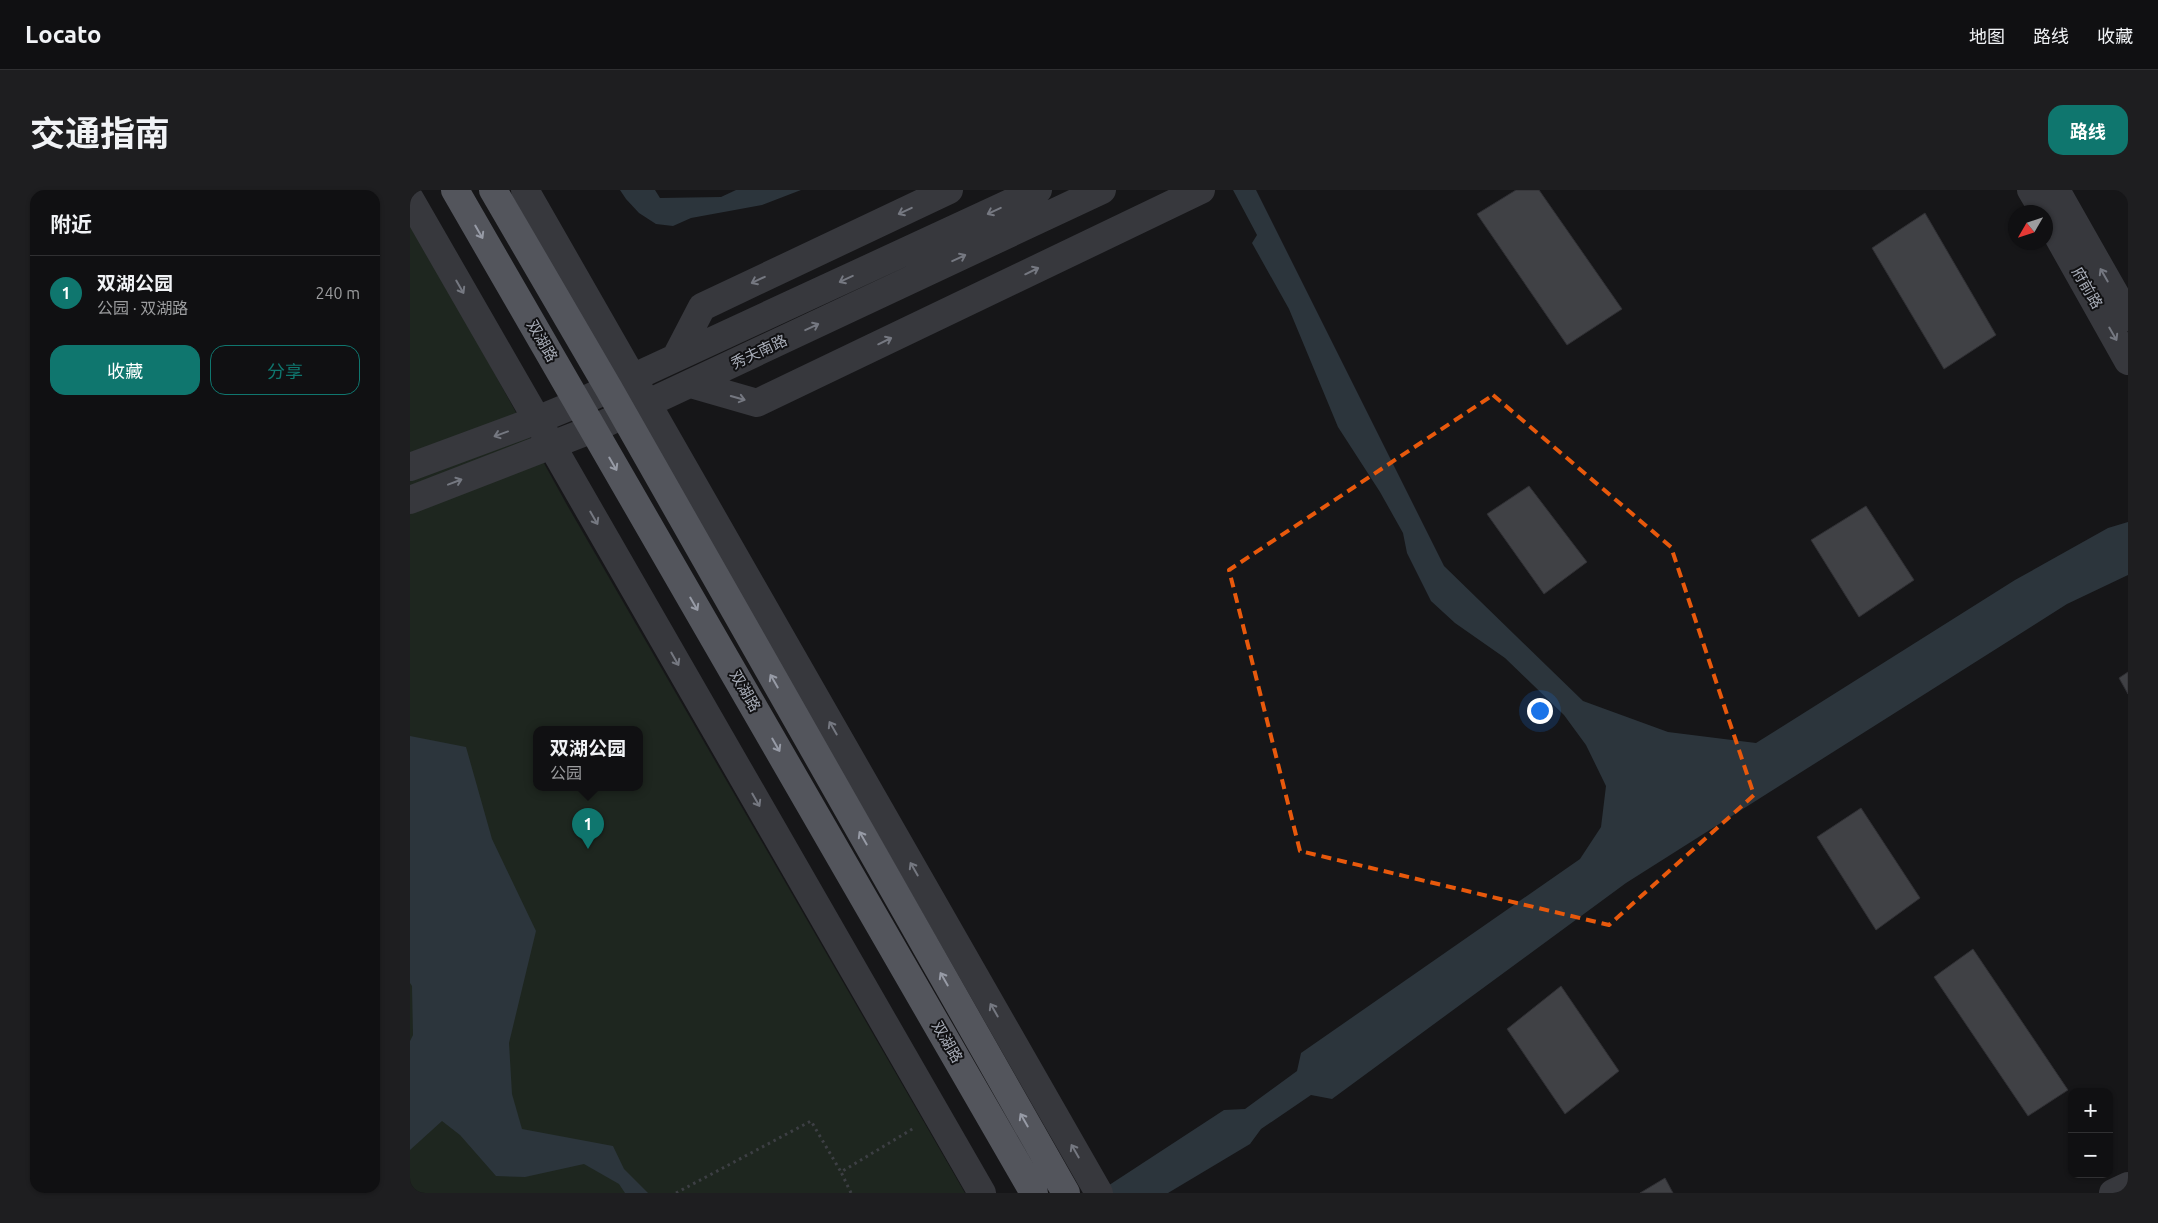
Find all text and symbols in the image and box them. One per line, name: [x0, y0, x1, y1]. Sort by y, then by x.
text: Locato: [25, 21, 101, 48]
text: 地图: [1969, 26, 2005, 46]
text: 路线: [2033, 26, 2069, 46]
text: 收藏: [2097, 26, 2133, 46]
button: 路线: [2048, 105, 2128, 155]
text: 交通指南: [30, 113, 170, 153]
north arrow: [2008, 205, 2053, 250]
one-way arrow: [897, 206, 912, 216]
one-way arrow: [986, 206, 1001, 216]
text: 附近: [50, 212, 92, 236]
one-way arrow: [475, 225, 485, 239]
one-way arrow: [951, 253, 966, 262]
street label: 府前路: [2069, 264, 2106, 311]
one-way arrow: [1024, 266, 1039, 275]
one-way arrow: [2099, 267, 2109, 282]
text: 双湖公园: [97, 272, 173, 294]
one-way arrow: [839, 275, 854, 284]
one-way arrow: [751, 276, 766, 286]
one-way arrow: [456, 279, 466, 293]
text: 1: [61, 284, 71, 302]
text: 240 m: [315, 284, 360, 302]
text: 公园 · 双湖路: [97, 299, 188, 317]
street label: 双湖路: [524, 317, 561, 364]
one-way arrow: [804, 322, 819, 331]
one-way arrow: [2108, 326, 2118, 340]
street label: 秀夫南路: [728, 331, 790, 372]
one-way arrow: [878, 336, 893, 346]
button: 收藏: [50, 345, 200, 395]
button: 分享: [210, 345, 360, 395]
one-way arrow: [729, 393, 745, 403]
one-way arrow: [493, 430, 509, 439]
one-way arrow: [609, 456, 619, 470]
one-way arrow: [447, 477, 463, 486]
one-way arrow: [590, 511, 600, 525]
one-way arrow: [690, 597, 700, 611]
one-way arrow: [670, 652, 680, 667]
street label: 双湖路: [727, 667, 764, 714]
one-way arrow: [769, 675, 779, 689]
your location: [1527, 698, 1553, 724]
one-way arrow: [827, 721, 837, 735]
popup: [533, 726, 643, 791]
text: 双湖公园: [550, 737, 626, 759]
one-way arrow: [771, 738, 781, 752]
text: 公园: [550, 764, 582, 782]
one-way arrow: [751, 793, 761, 808]
pin: 1: [572, 808, 604, 849]
one-way arrow: [858, 831, 868, 845]
one-way arrow: [908, 862, 918, 876]
one-way arrow: [938, 972, 948, 987]
one-way arrow: [989, 1003, 999, 1017]
street label: 双湖路: [929, 1018, 966, 1065]
map controls: [2068, 1088, 2113, 1178]
button: +: [2068, 1088, 2113, 1133]
one-way arrow: [1019, 1113, 1029, 1128]
button: −: [2068, 1133, 2113, 1178]
one-way arrow: [1070, 1143, 1080, 1158]

